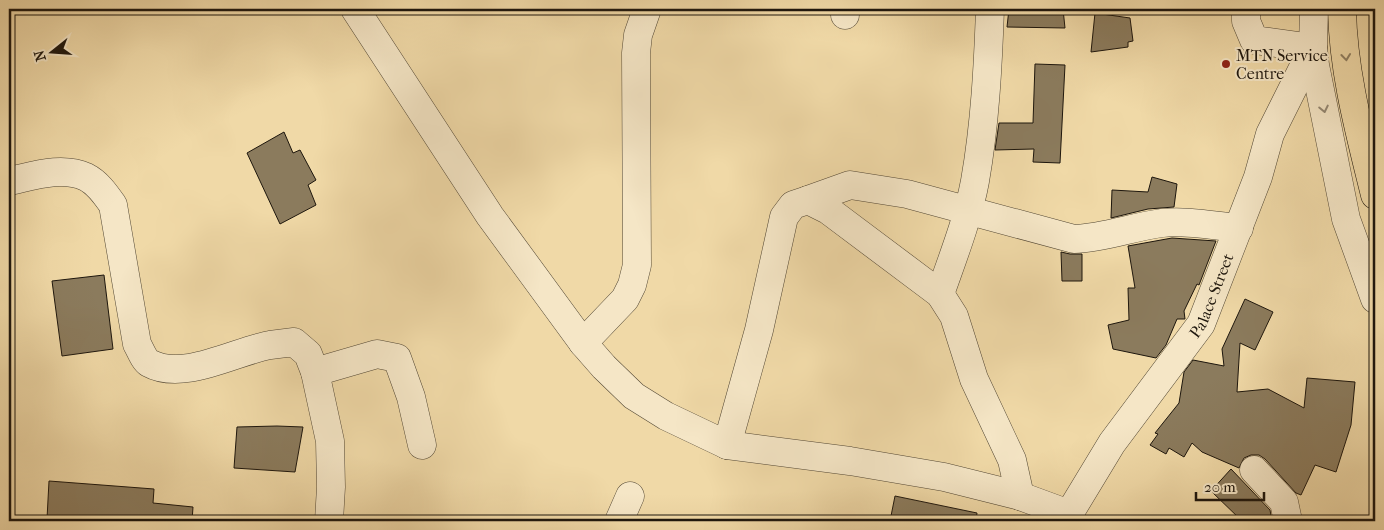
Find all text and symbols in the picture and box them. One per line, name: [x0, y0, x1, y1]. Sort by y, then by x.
north arrow: [28, 28, 78, 78]
place label: MTN Service Centre: [1236, 46, 1328, 83]
text: N: [30, 48, 50, 63]
one-way arrow: [1340, 54, 1351, 62]
marker: MTN Service Centre: [1220, 58, 1232, 70]
one-way arrow: [1318, 105, 1328, 113]
street label: Palace Street: [1185, 251, 1238, 342]
scale bar: [1196, 470, 1264, 502]
text: 20 m: [1204, 478, 1236, 496]

